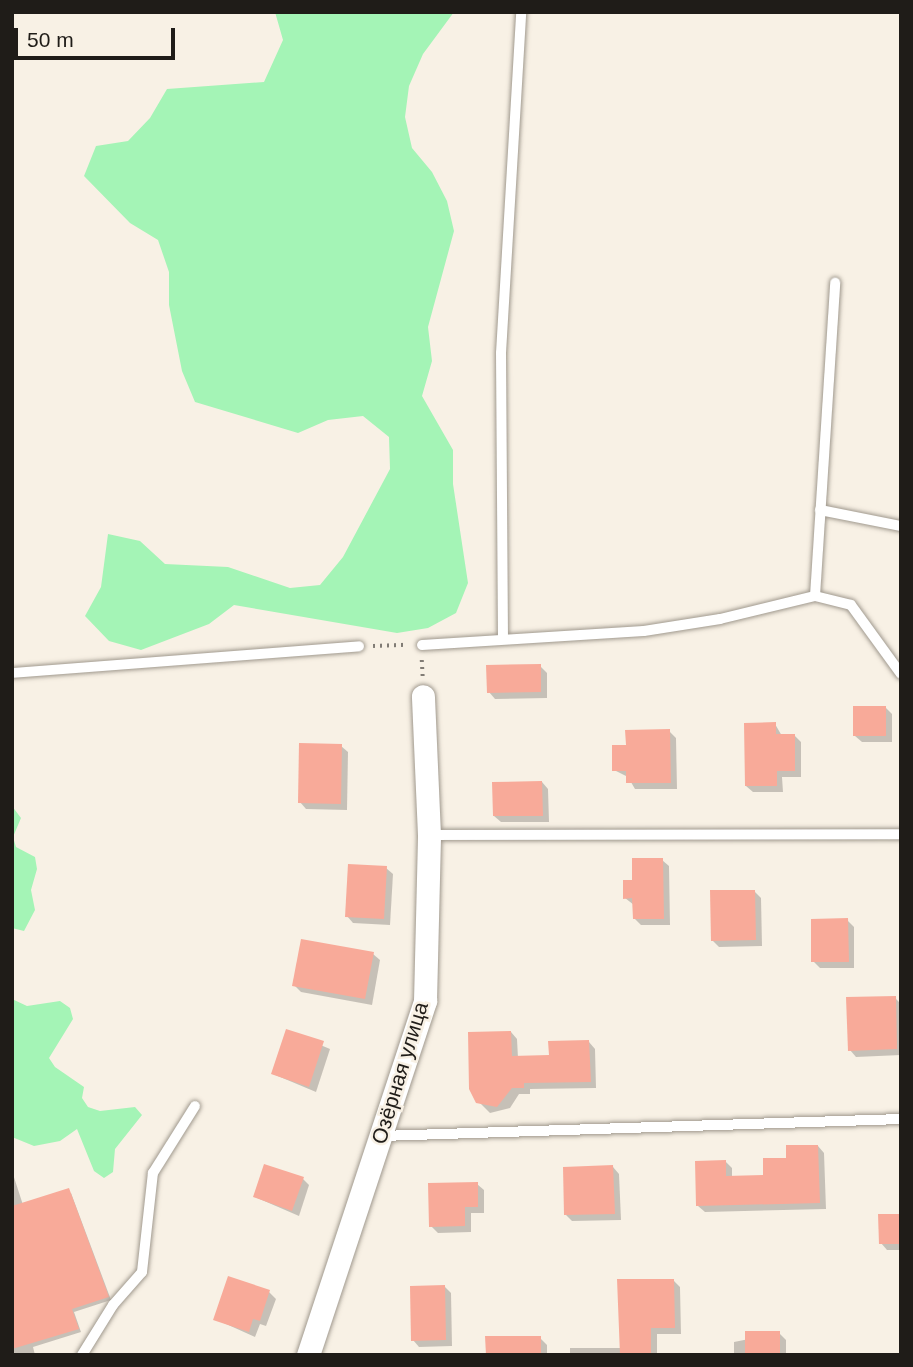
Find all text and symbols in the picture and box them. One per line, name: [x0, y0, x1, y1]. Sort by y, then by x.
scale bar: [18, 14, 178, 58]
text: 50 m: [27, 28, 74, 51]
street label: Озёрная улица: [366, 999, 434, 1147]

